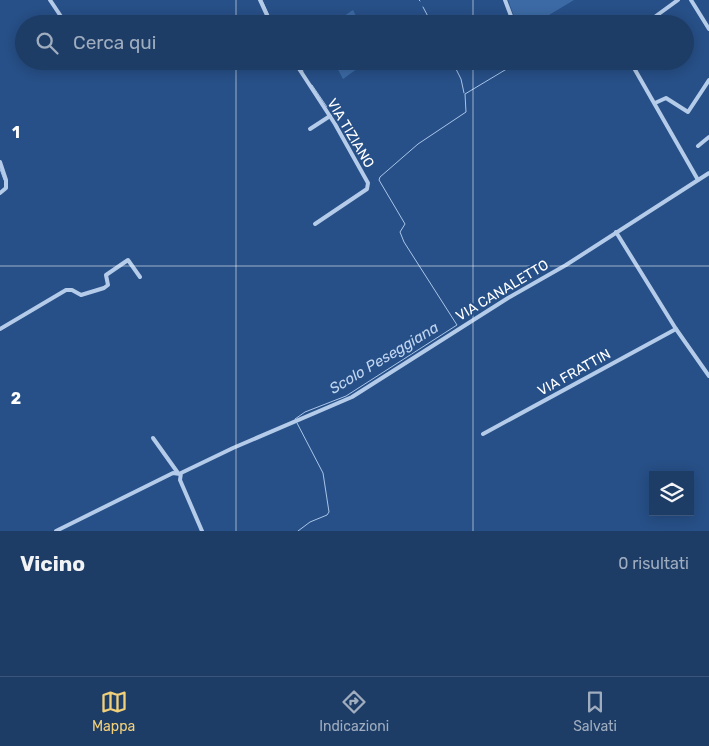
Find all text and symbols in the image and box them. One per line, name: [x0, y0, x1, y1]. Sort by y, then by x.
search box: [15, 15, 694, 70]
icon: search: [33, 29, 61, 57]
text: Cerca qui: [73, 31, 156, 54]
street label: VIA TIZIANO: [323, 96, 378, 171]
text: 1: [12, 123, 20, 142]
street label: VIA CANALETTO: [453, 256, 552, 325]
water label: Scolo Peseggiana: [326, 318, 442, 398]
street label: VIA FRATTIN: [535, 345, 614, 399]
text: 2: [11, 389, 21, 408]
map controls: [649, 471, 694, 516]
button: layers: [649, 471, 694, 516]
text: Vicino: [20, 551, 85, 576]
text: 0 risultati: [618, 554, 689, 573]
tab: Mappa: [92, 688, 135, 735]
tab: Indicazioni: [319, 688, 389, 735]
tab: Salvati: [573, 688, 617, 735]

